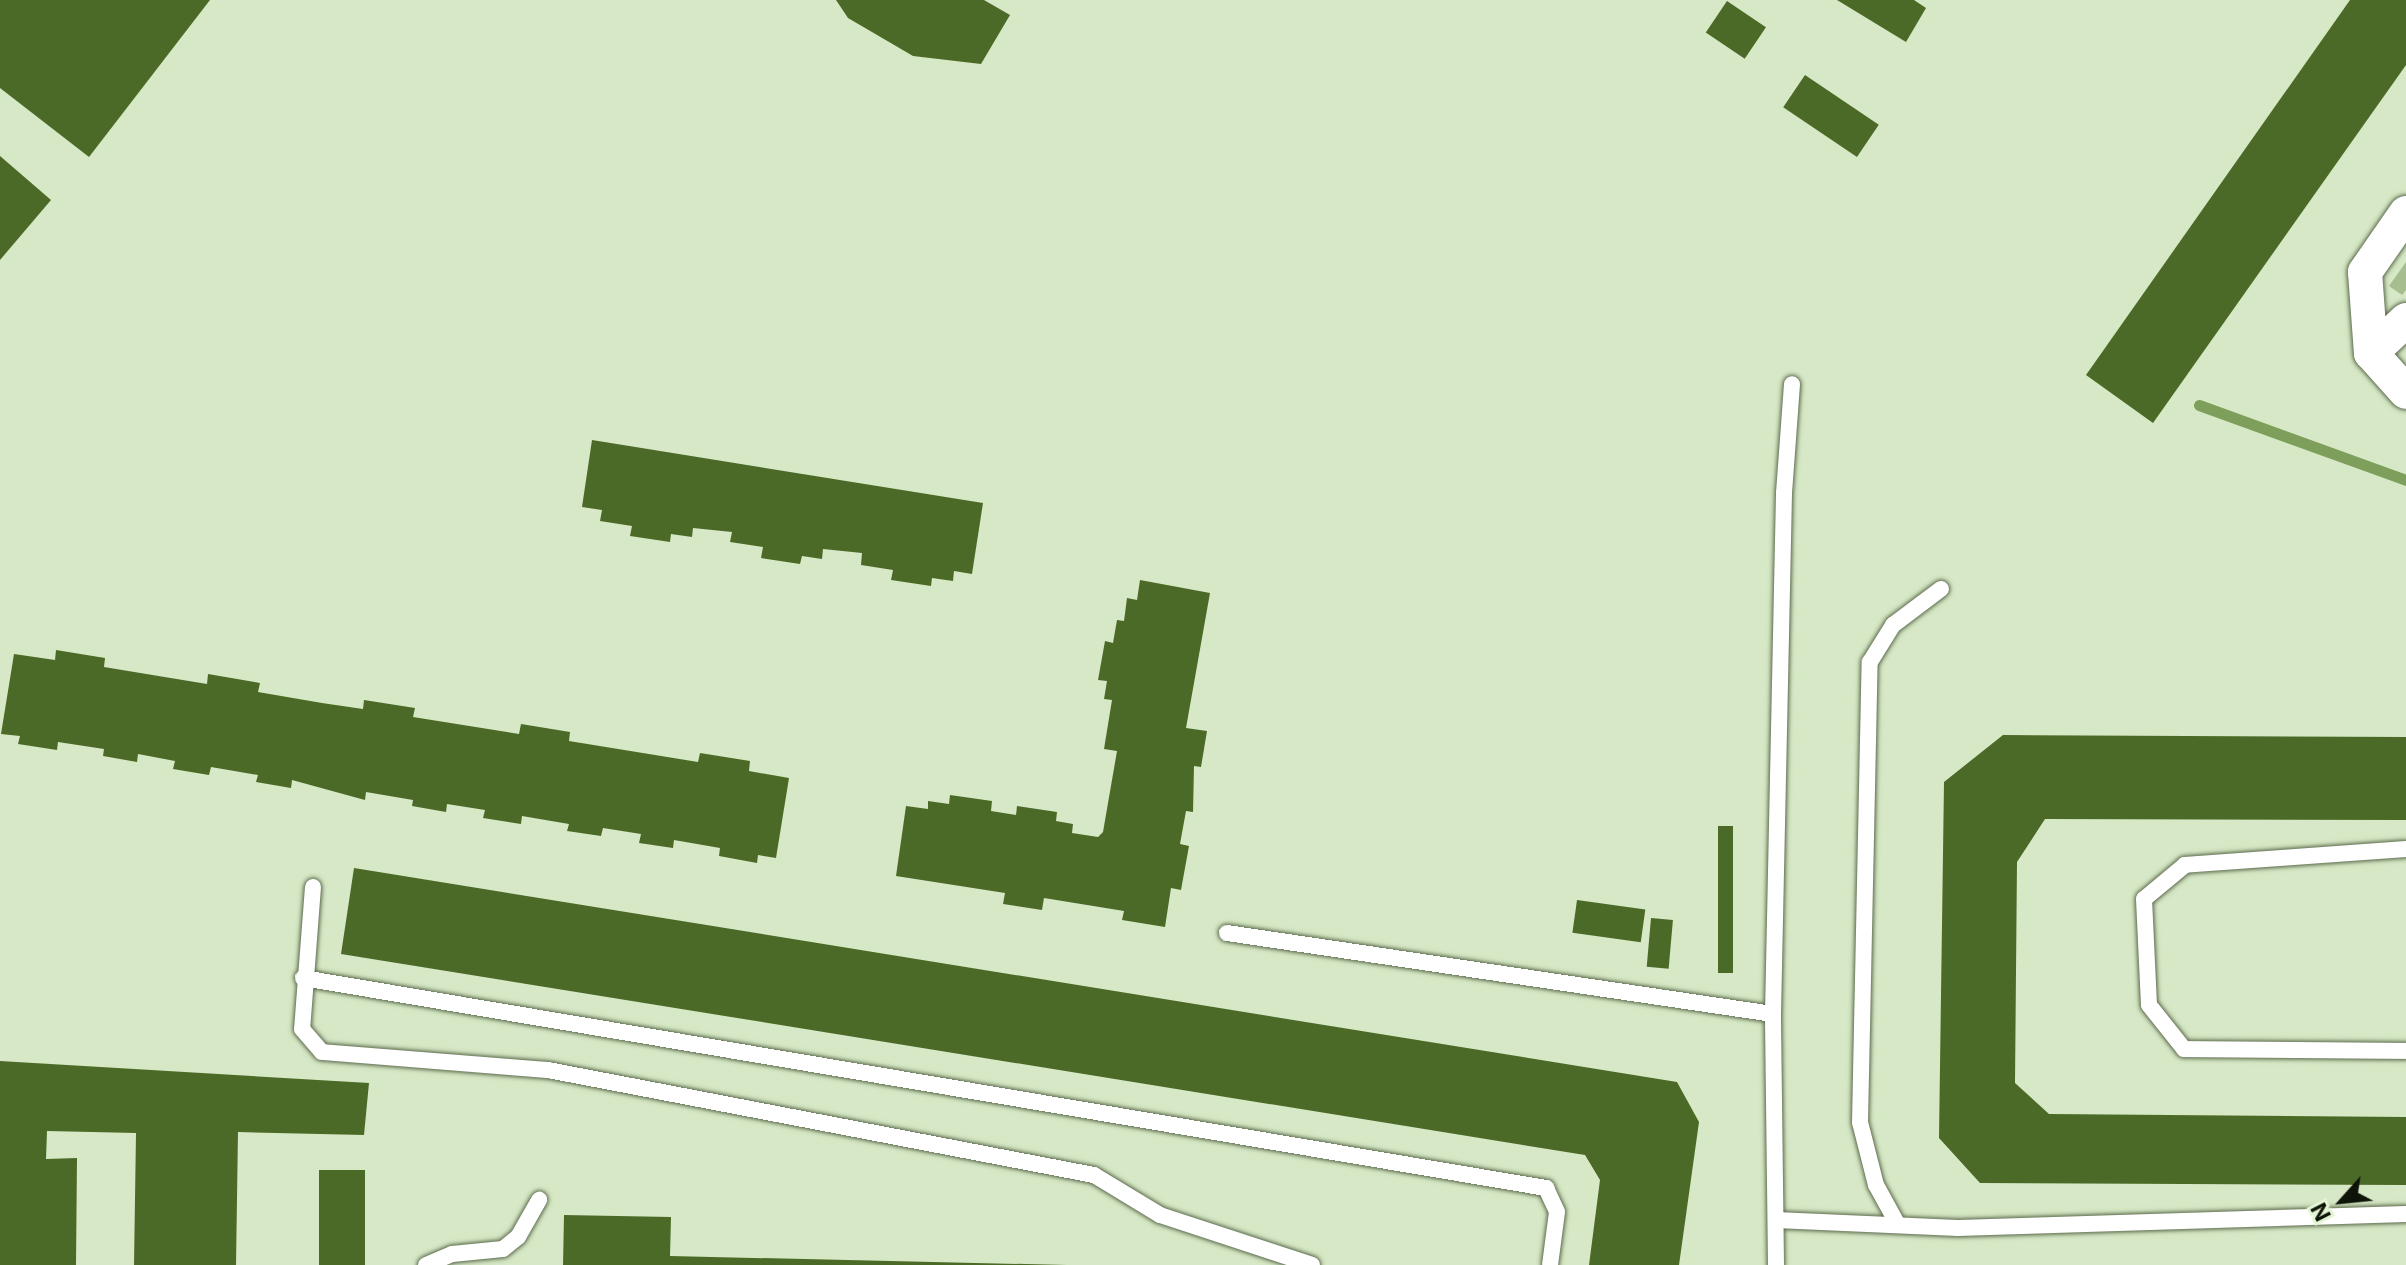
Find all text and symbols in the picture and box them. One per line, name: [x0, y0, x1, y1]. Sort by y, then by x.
north arrow: [2302, 1161, 2382, 1241]
text: N: [2305, 1199, 2336, 1225]

